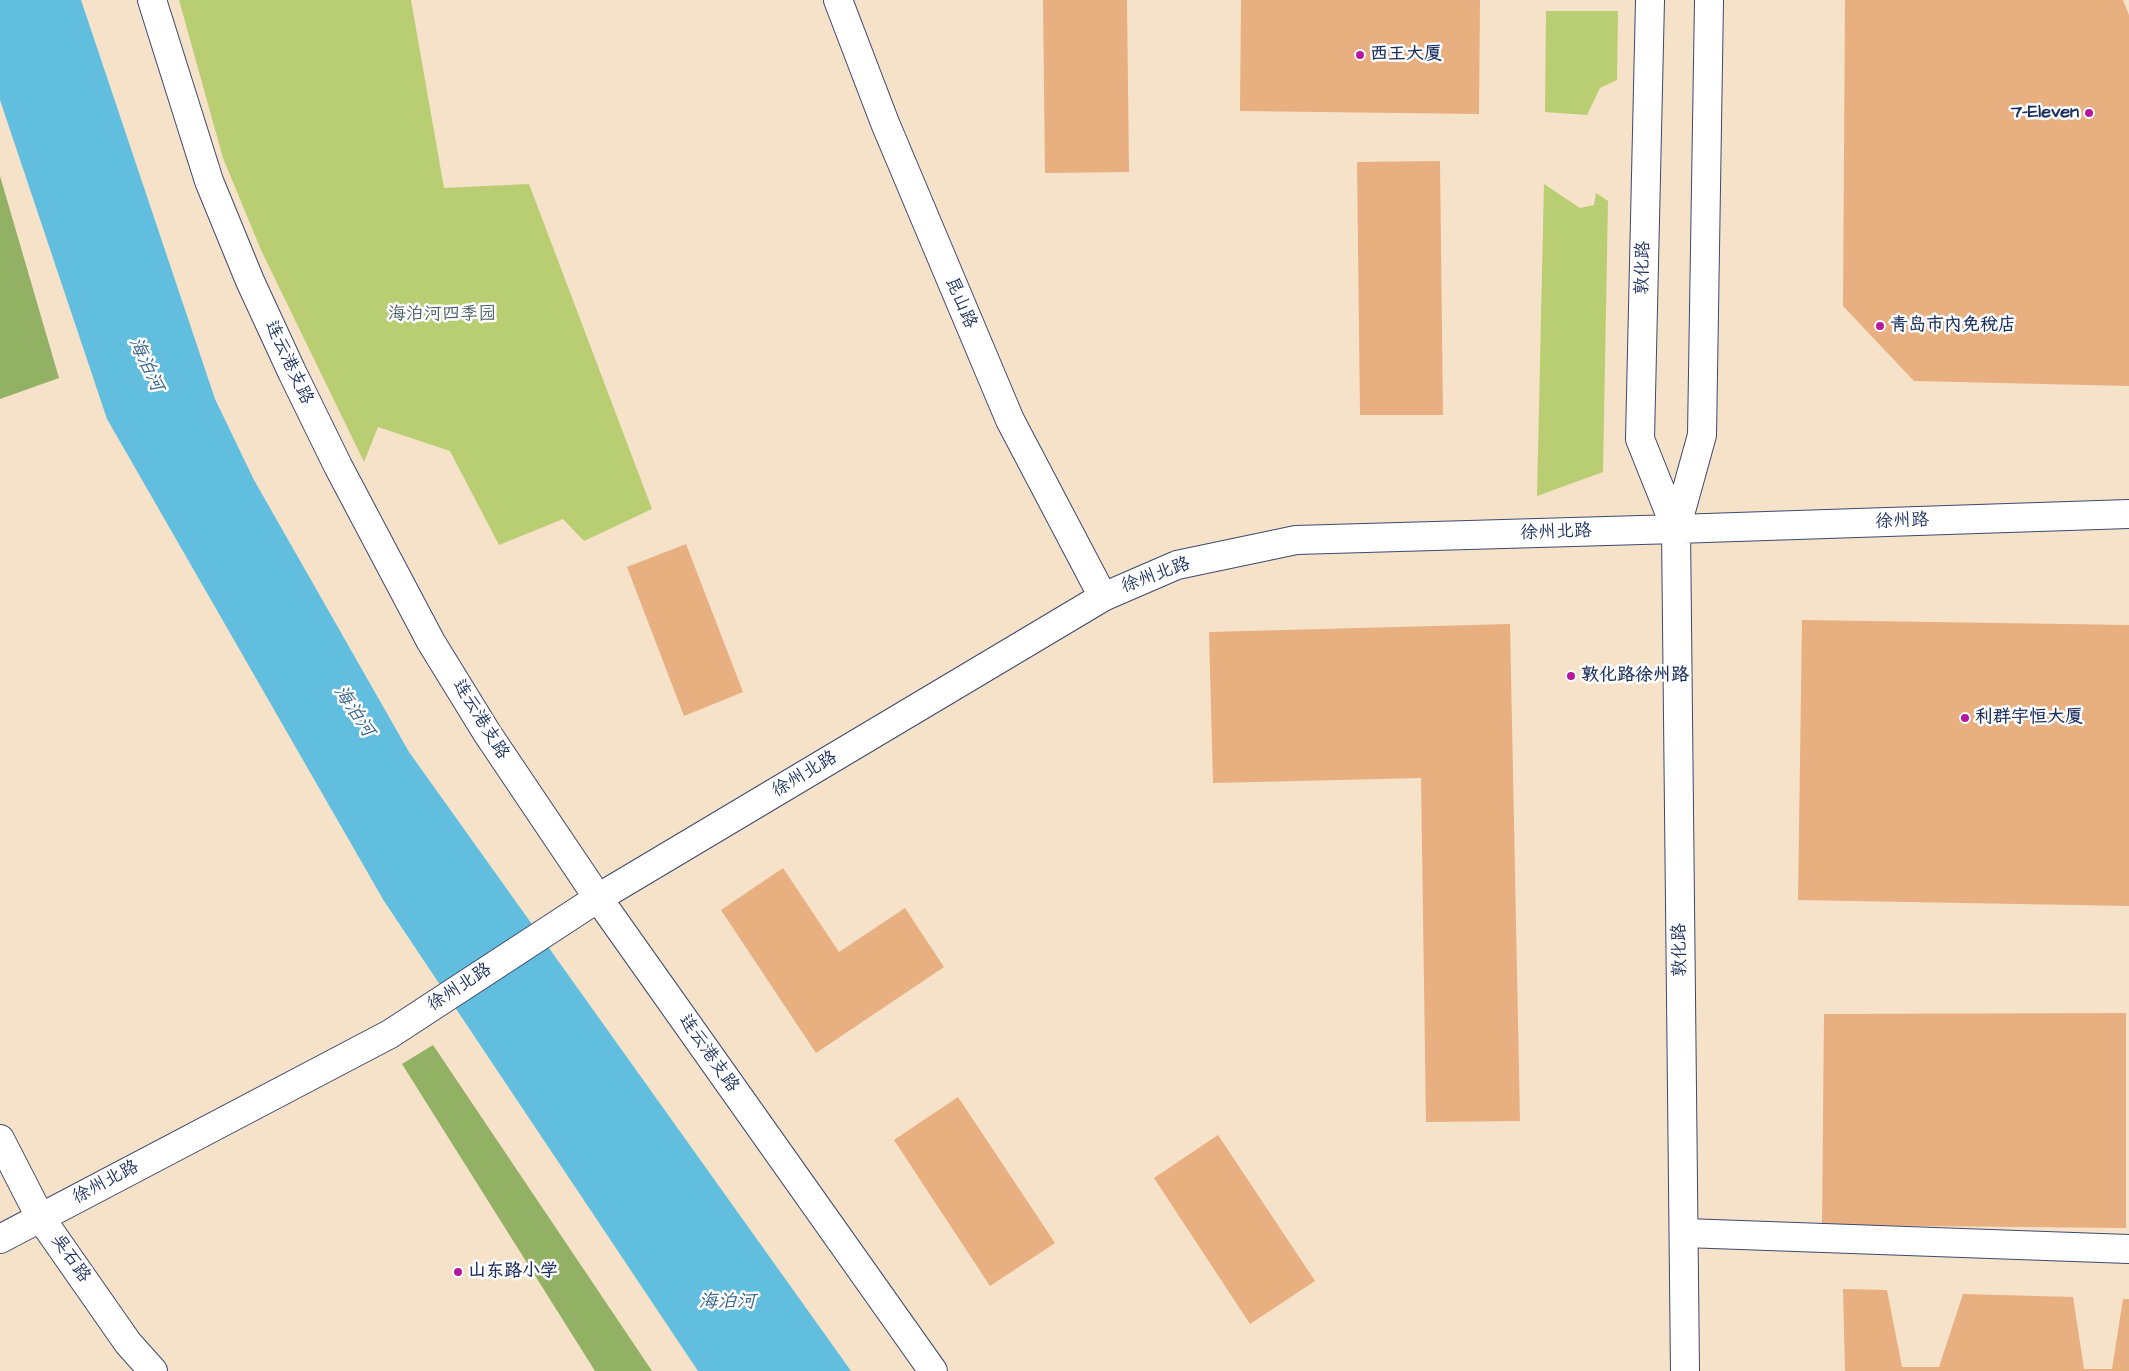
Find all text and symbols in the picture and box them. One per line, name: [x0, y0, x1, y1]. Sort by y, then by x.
place label: 西王大厦: [1370, 44, 1442, 66]
marker: 西王大厦: [1354, 49, 1366, 61]
place label: 7-Eleven: [2011, 102, 2079, 124]
marker: 7-Eleven: [2083, 107, 2095, 119]
street label: 敦化路: [1633, 241, 1655, 295]
street label: 昆山路: [940, 274, 980, 332]
park label: 海泊河四季园: [388, 304, 496, 326]
place label: 青岛市内免税店: [1890, 315, 2016, 337]
street label: 连云港支路: [259, 318, 317, 408]
marker: 青岛市内免税店: [1874, 320, 1886, 332]
water label: 海泊河: [123, 334, 167, 396]
street label: 徐州路: [1875, 510, 1929, 534]
street label: 徐州北路: [1520, 521, 1592, 545]
street label: 徐州北路: [1118, 554, 1194, 598]
place label: 敦化路徐州路: [1581, 665, 1689, 687]
marker: 敦化路徐州路: [1565, 670, 1577, 682]
street label: 连云港支路: [447, 676, 513, 764]
water label: 海泊河: [328, 682, 378, 742]
place label: 利群宇恒大厦: [1975, 707, 2083, 729]
marker: 利群宇恒大厦: [1959, 712, 1971, 724]
street label: 徐州北路: [769, 747, 841, 803]
street label: 敦化路: [1670, 923, 1692, 977]
street label: 徐州北路: [424, 959, 496, 1017]
street label: 连云港支路: [673, 1011, 743, 1097]
street label: 徐州北路: [69, 1157, 143, 1209]
street label: 吴石路: [46, 1231, 94, 1287]
place label: 山东路小学: [468, 1261, 558, 1283]
marker: 山东路小学: [452, 1266, 464, 1278]
water label: 海泊河: [699, 1292, 755, 1314]

